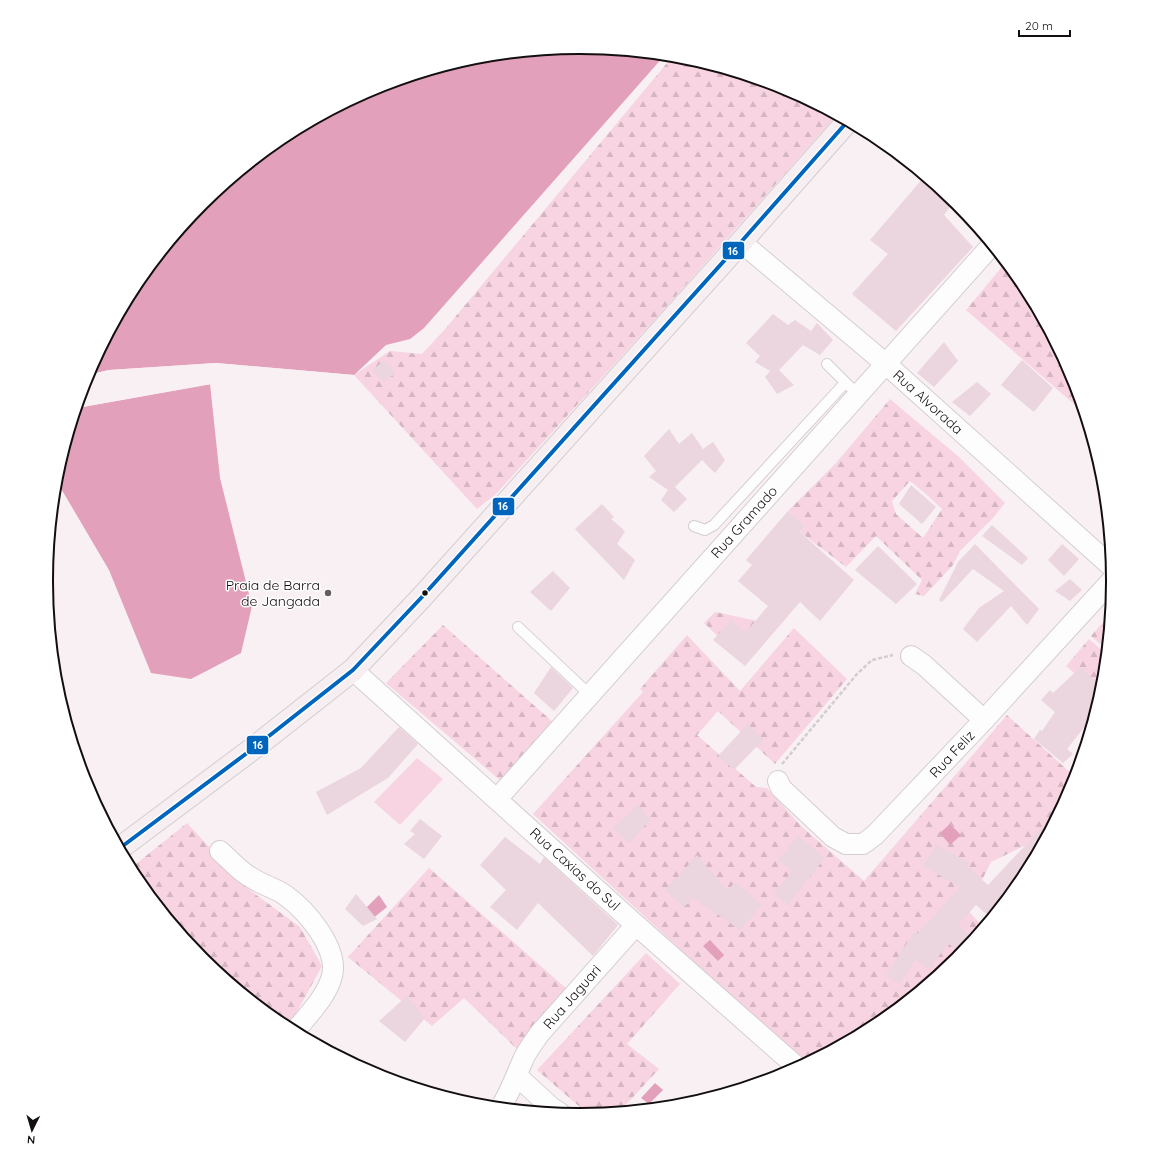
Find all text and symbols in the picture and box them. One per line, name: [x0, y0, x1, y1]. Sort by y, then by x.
scale bar: [1019, 12, 1070, 38]
text: 20 m: [1025, 18, 1053, 33]
line badge: 16: [722, 241, 745, 260]
text: 16: [728, 244, 738, 258]
street label: Rua Alvorada: [889, 366, 967, 438]
street label: Rua Gramado: [707, 482, 781, 562]
line badge: 16: [492, 497, 515, 516]
text: 16: [498, 499, 508, 513]
place label: Praia de Barra de Jangada: [226, 576, 320, 610]
marker: Praia de Barra de Jangada: [323, 588, 333, 598]
unlabelled marker: [420, 588, 430, 598]
street label: Rua Feliz: [926, 726, 979, 781]
line badge: 16: [246, 735, 269, 755]
text: 16: [253, 738, 263, 752]
street label: Rua Caxias do Sul: [526, 824, 624, 914]
street label: Rua Jaguari: [539, 961, 605, 1033]
north arrow: [12, 1110, 52, 1150]
text: N: [26, 1133, 36, 1147]

